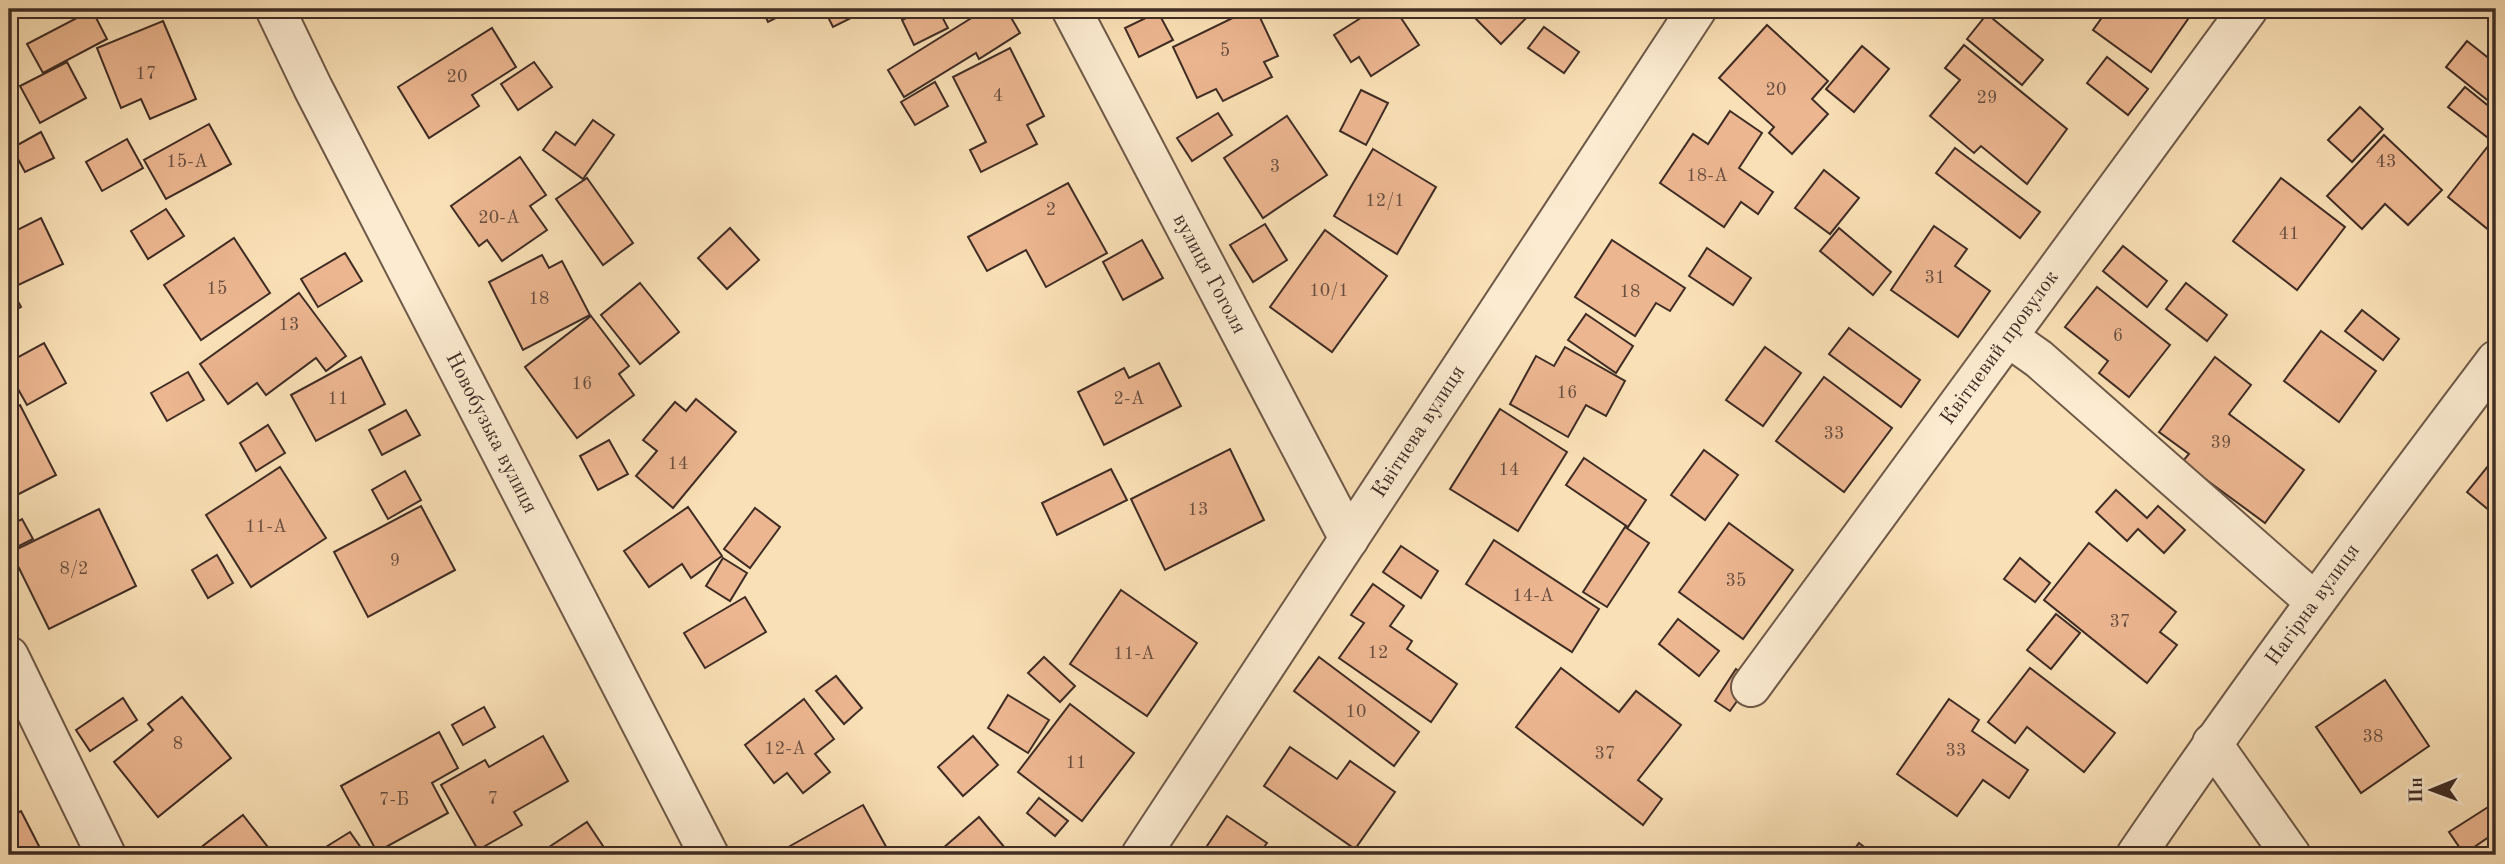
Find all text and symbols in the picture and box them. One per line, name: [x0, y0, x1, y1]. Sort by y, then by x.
house number: 5: [1220, 42, 1230, 60]
house number: 17: [136, 65, 156, 83]
house number: 20: [447, 68, 467, 86]
house number: 20: [1766, 81, 1786, 99]
house number: 4: [993, 87, 1003, 105]
house number: 29: [1977, 89, 1997, 107]
house number: 15-А: [166, 153, 208, 171]
house number: 43: [2376, 153, 2396, 171]
house number: 3: [1270, 158, 1280, 176]
house number: 18-А: [1686, 167, 1728, 185]
house number: 12/1: [1365, 192, 1405, 210]
house number: 2: [1046, 201, 1056, 219]
house number: 20-А: [478, 209, 520, 227]
street label: вулиця Гоголя: [1169, 210, 1249, 338]
house number: 41: [2279, 225, 2299, 243]
street label: Квітневий провулок: [1937, 267, 2063, 429]
house number: 31: [1925, 269, 1945, 287]
house number: 15: [207, 280, 227, 298]
house number: 10/1: [1309, 282, 1349, 300]
house number: 18: [1620, 283, 1640, 301]
house number: 18: [529, 290, 549, 308]
house number: 13: [279, 316, 299, 334]
house number: 6: [2113, 327, 2123, 345]
street label: Новобузька вулиця: [441, 349, 541, 517]
street label: Квітнева вулиця: [1369, 362, 1469, 502]
house number: 16: [572, 375, 592, 393]
house number: 16: [1557, 384, 1577, 402]
house number: 11: [328, 390, 348, 408]
house number: 2-А: [1114, 390, 1145, 408]
house number: 33: [1824, 425, 1844, 443]
house number: 39: [2211, 434, 2231, 452]
house number: 14: [668, 455, 688, 473]
house number: 14: [1499, 461, 1519, 479]
house number: 13: [1188, 501, 1208, 519]
house number: 11-А: [245, 518, 287, 536]
street label: Нагірна вулиця: [2262, 540, 2364, 670]
house number: 9: [390, 552, 400, 570]
house number: 8/2: [60, 560, 88, 578]
house number: 35: [1726, 572, 1746, 590]
house number: 14-А: [1512, 587, 1554, 605]
house number: 37: [2110, 613, 2130, 631]
house number: 12: [1368, 644, 1388, 662]
house number: 11-А: [1113, 645, 1155, 663]
house number: 10: [1346, 703, 1366, 721]
house number: 38: [2363, 728, 2383, 746]
house number: 8: [173, 735, 183, 753]
house number: 12-А: [764, 740, 806, 758]
house number: 33: [1946, 742, 1966, 760]
house number: 37: [1595, 745, 1615, 763]
house number: 11: [1066, 754, 1086, 772]
north arrow: [2396, 756, 2466, 826]
text: Пн: [2408, 777, 2427, 804]
house number: 7: [488, 790, 498, 808]
house number: 7-Б: [379, 791, 409, 809]

